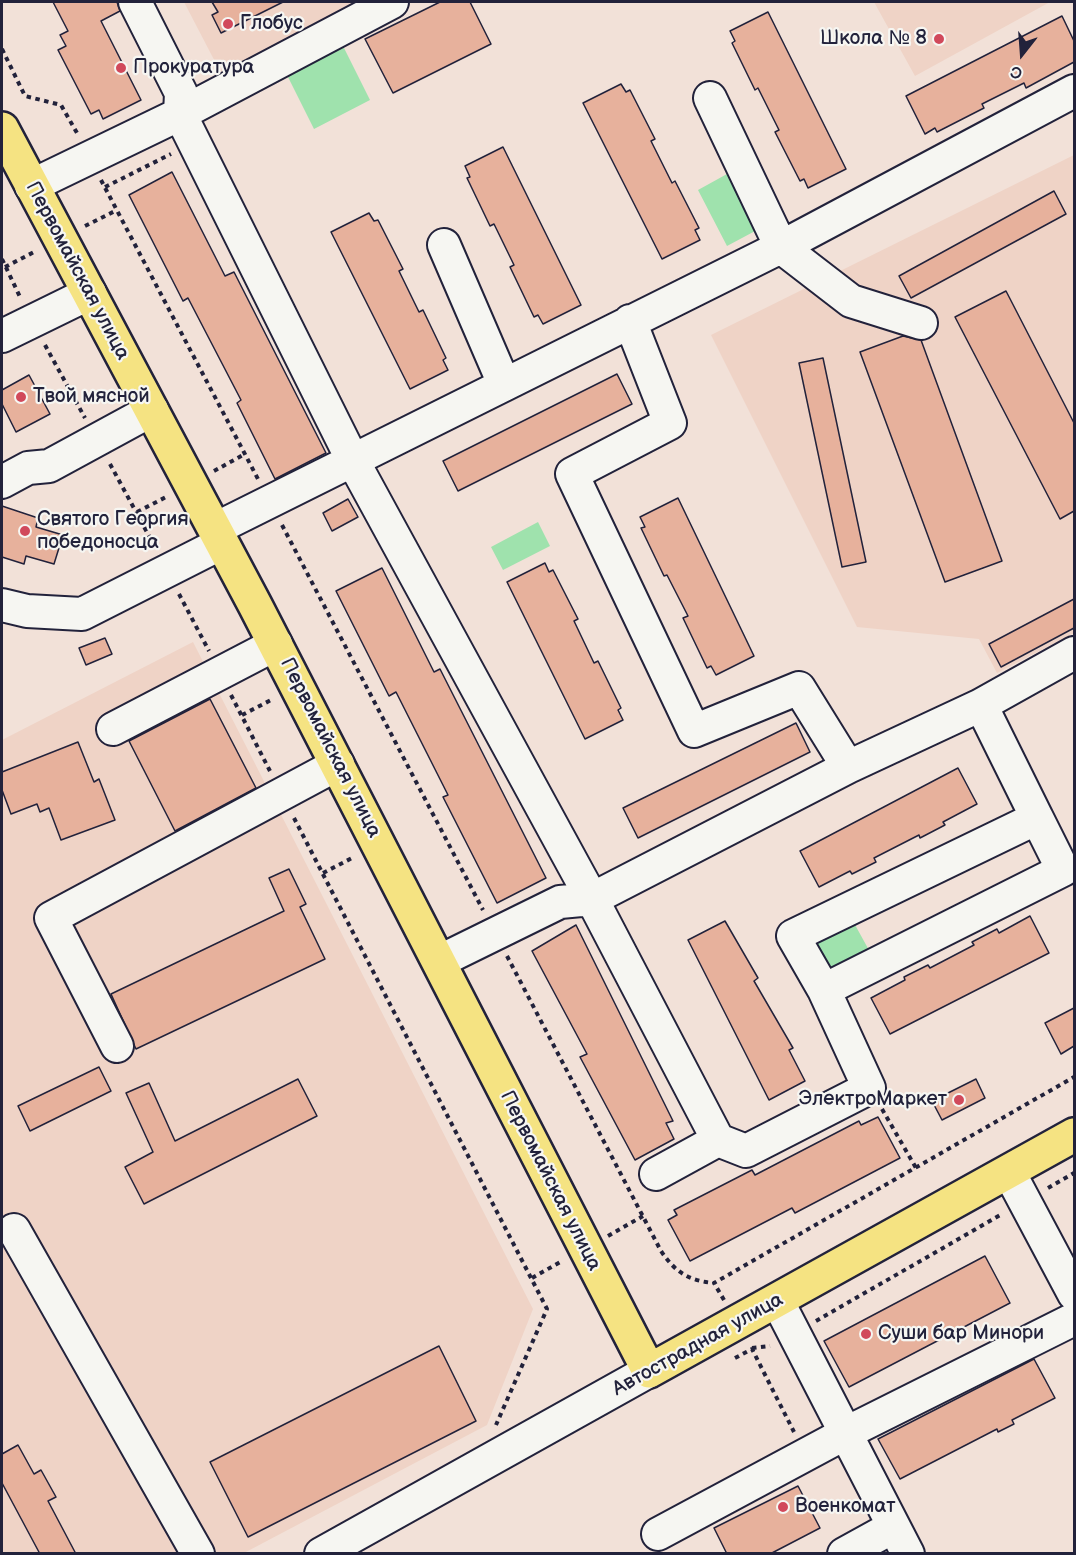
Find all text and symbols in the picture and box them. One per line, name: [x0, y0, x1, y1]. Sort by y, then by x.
place label: Глобус: [240, 12, 303, 36]
marker: Глобус: [221, 17, 235, 31]
north arrow: [992, 24, 1052, 84]
place label: Школа № 8: [820, 27, 927, 51]
marker: Школа № 8: [932, 32, 946, 46]
place label: Прокуратура: [133, 56, 254, 80]
marker: Прокуратура: [114, 61, 128, 75]
text: С: [1008, 61, 1025, 82]
street label: Первомайская улица: [20, 178, 134, 364]
place label: Твой мясной: [33, 385, 150, 409]
marker: Твой мясной: [14, 390, 28, 404]
place label: Святого Георгия победоносца: [37, 508, 189, 555]
marker: Святого Георгия победоносца: [18, 524, 32, 538]
street label: Первомайская улица: [274, 654, 386, 842]
street label: Первомайская улица: [494, 1087, 606, 1275]
place label: ЭлектроМаркет: [798, 1088, 947, 1112]
marker: ЭлектроМаркет: [952, 1093, 966, 1107]
street label: Автострадная улица: [609, 1288, 787, 1402]
place label: Суши бар Минори: [878, 1322, 1044, 1346]
marker: Суши бар Минори: [859, 1327, 873, 1341]
place label: Военкомат: [795, 1495, 896, 1519]
marker: Военкомат: [776, 1500, 790, 1514]

